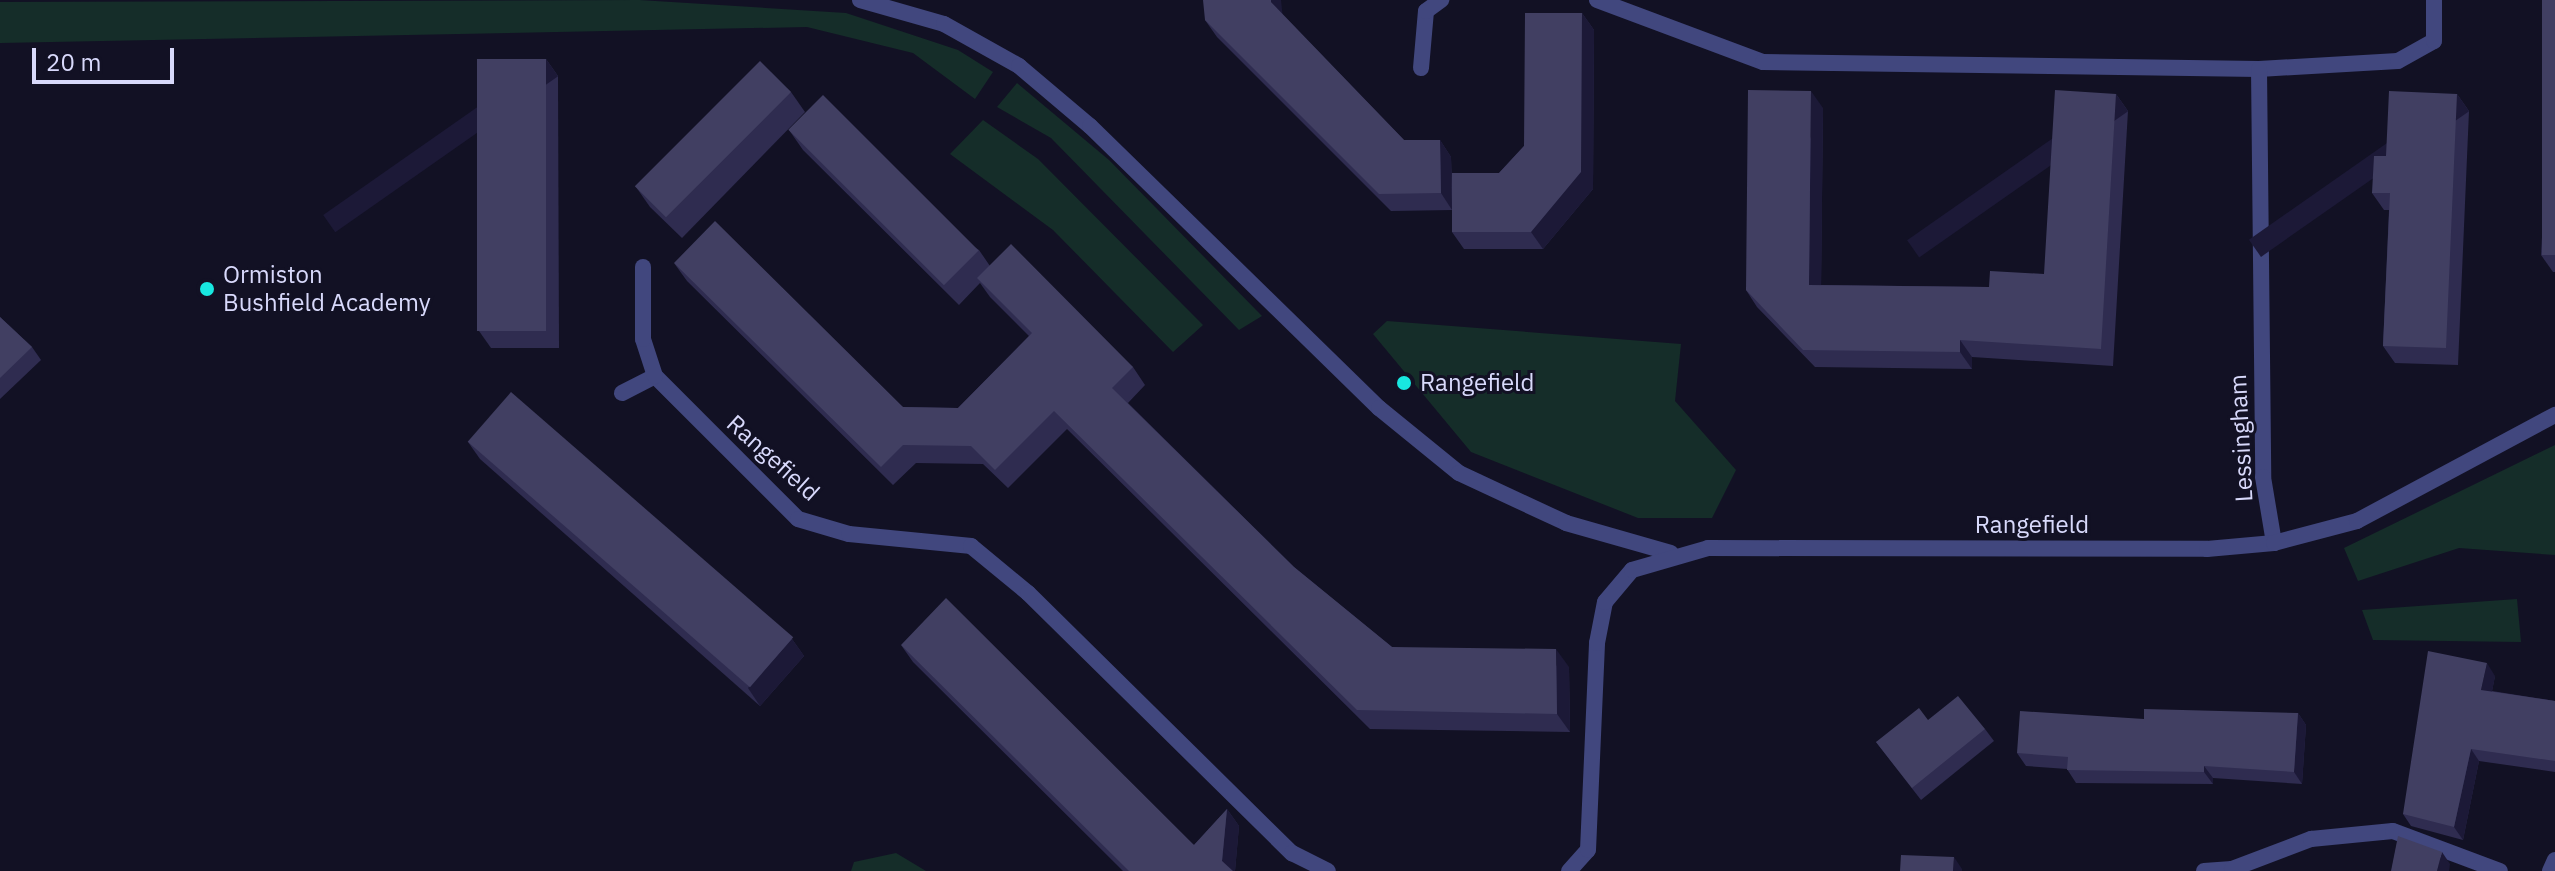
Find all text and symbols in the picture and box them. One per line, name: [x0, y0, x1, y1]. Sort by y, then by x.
scale bar: [36, 32, 178, 82]
text: 20 m: [46, 46, 101, 78]
place label: Ormiston Bushfield Academy: [223, 261, 431, 317]
marker: Ormiston Bushfield Academy: [198, 280, 216, 298]
place label: Rangefield: [1420, 369, 1535, 397]
street label: Lessingham: [2223, 373, 2259, 503]
marker: Rangefield: [1395, 374, 1413, 392]
street label: Rangefield: [721, 409, 825, 507]
street label: Rangefield: [1975, 511, 2089, 539]

